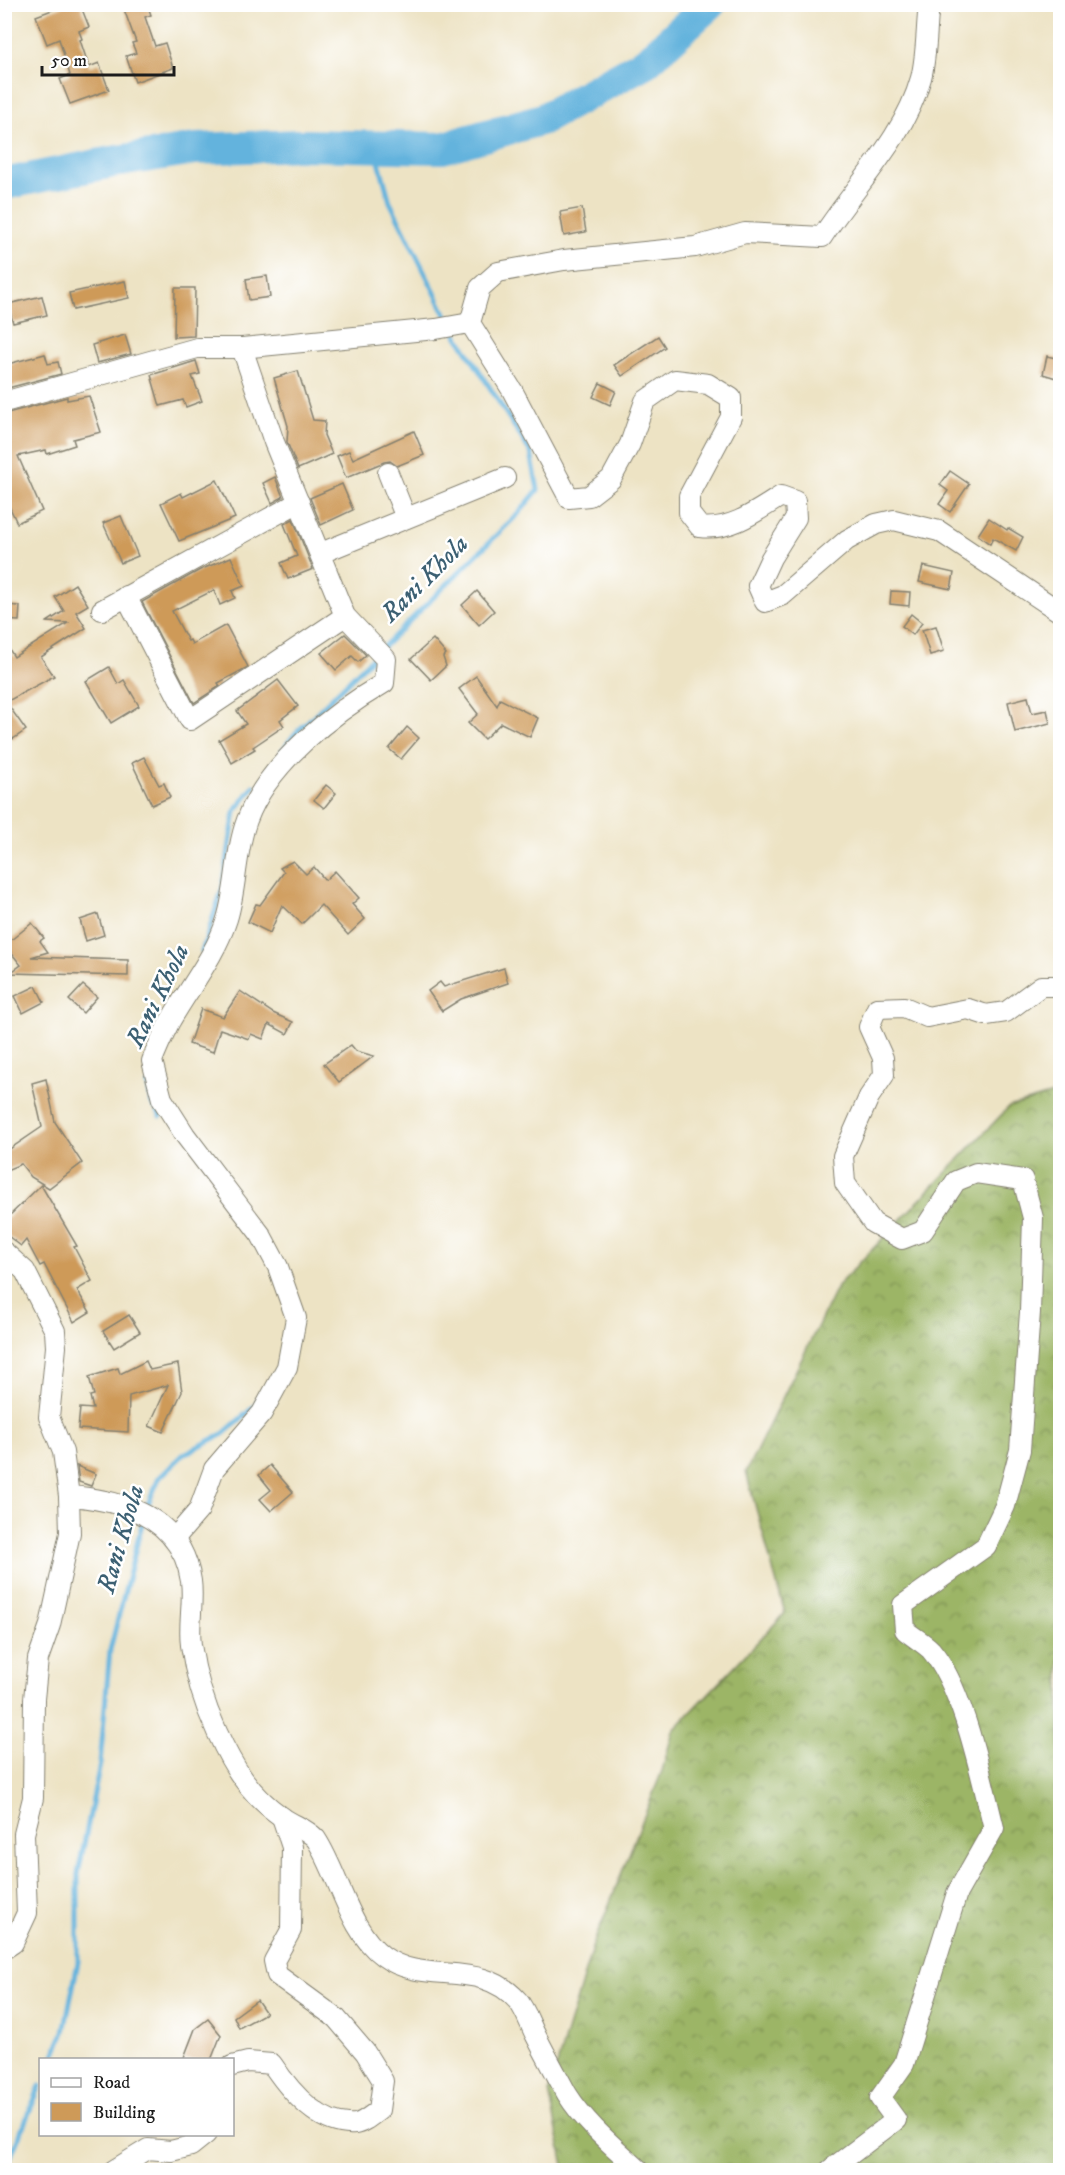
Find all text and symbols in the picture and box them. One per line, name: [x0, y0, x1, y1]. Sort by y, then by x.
scale bar: [42, 39, 174, 77]
text: 50 m: [51, 50, 87, 72]
water label: Rani Khola: [373, 528, 476, 631]
water label: Rani Khola: [118, 939, 197, 1054]
water label: Rani Khola: [90, 1481, 152, 1598]
legend: [39, 2058, 234, 2136]
text: Road: [93, 2072, 130, 2094]
text: Building: [93, 2102, 155, 2124]

